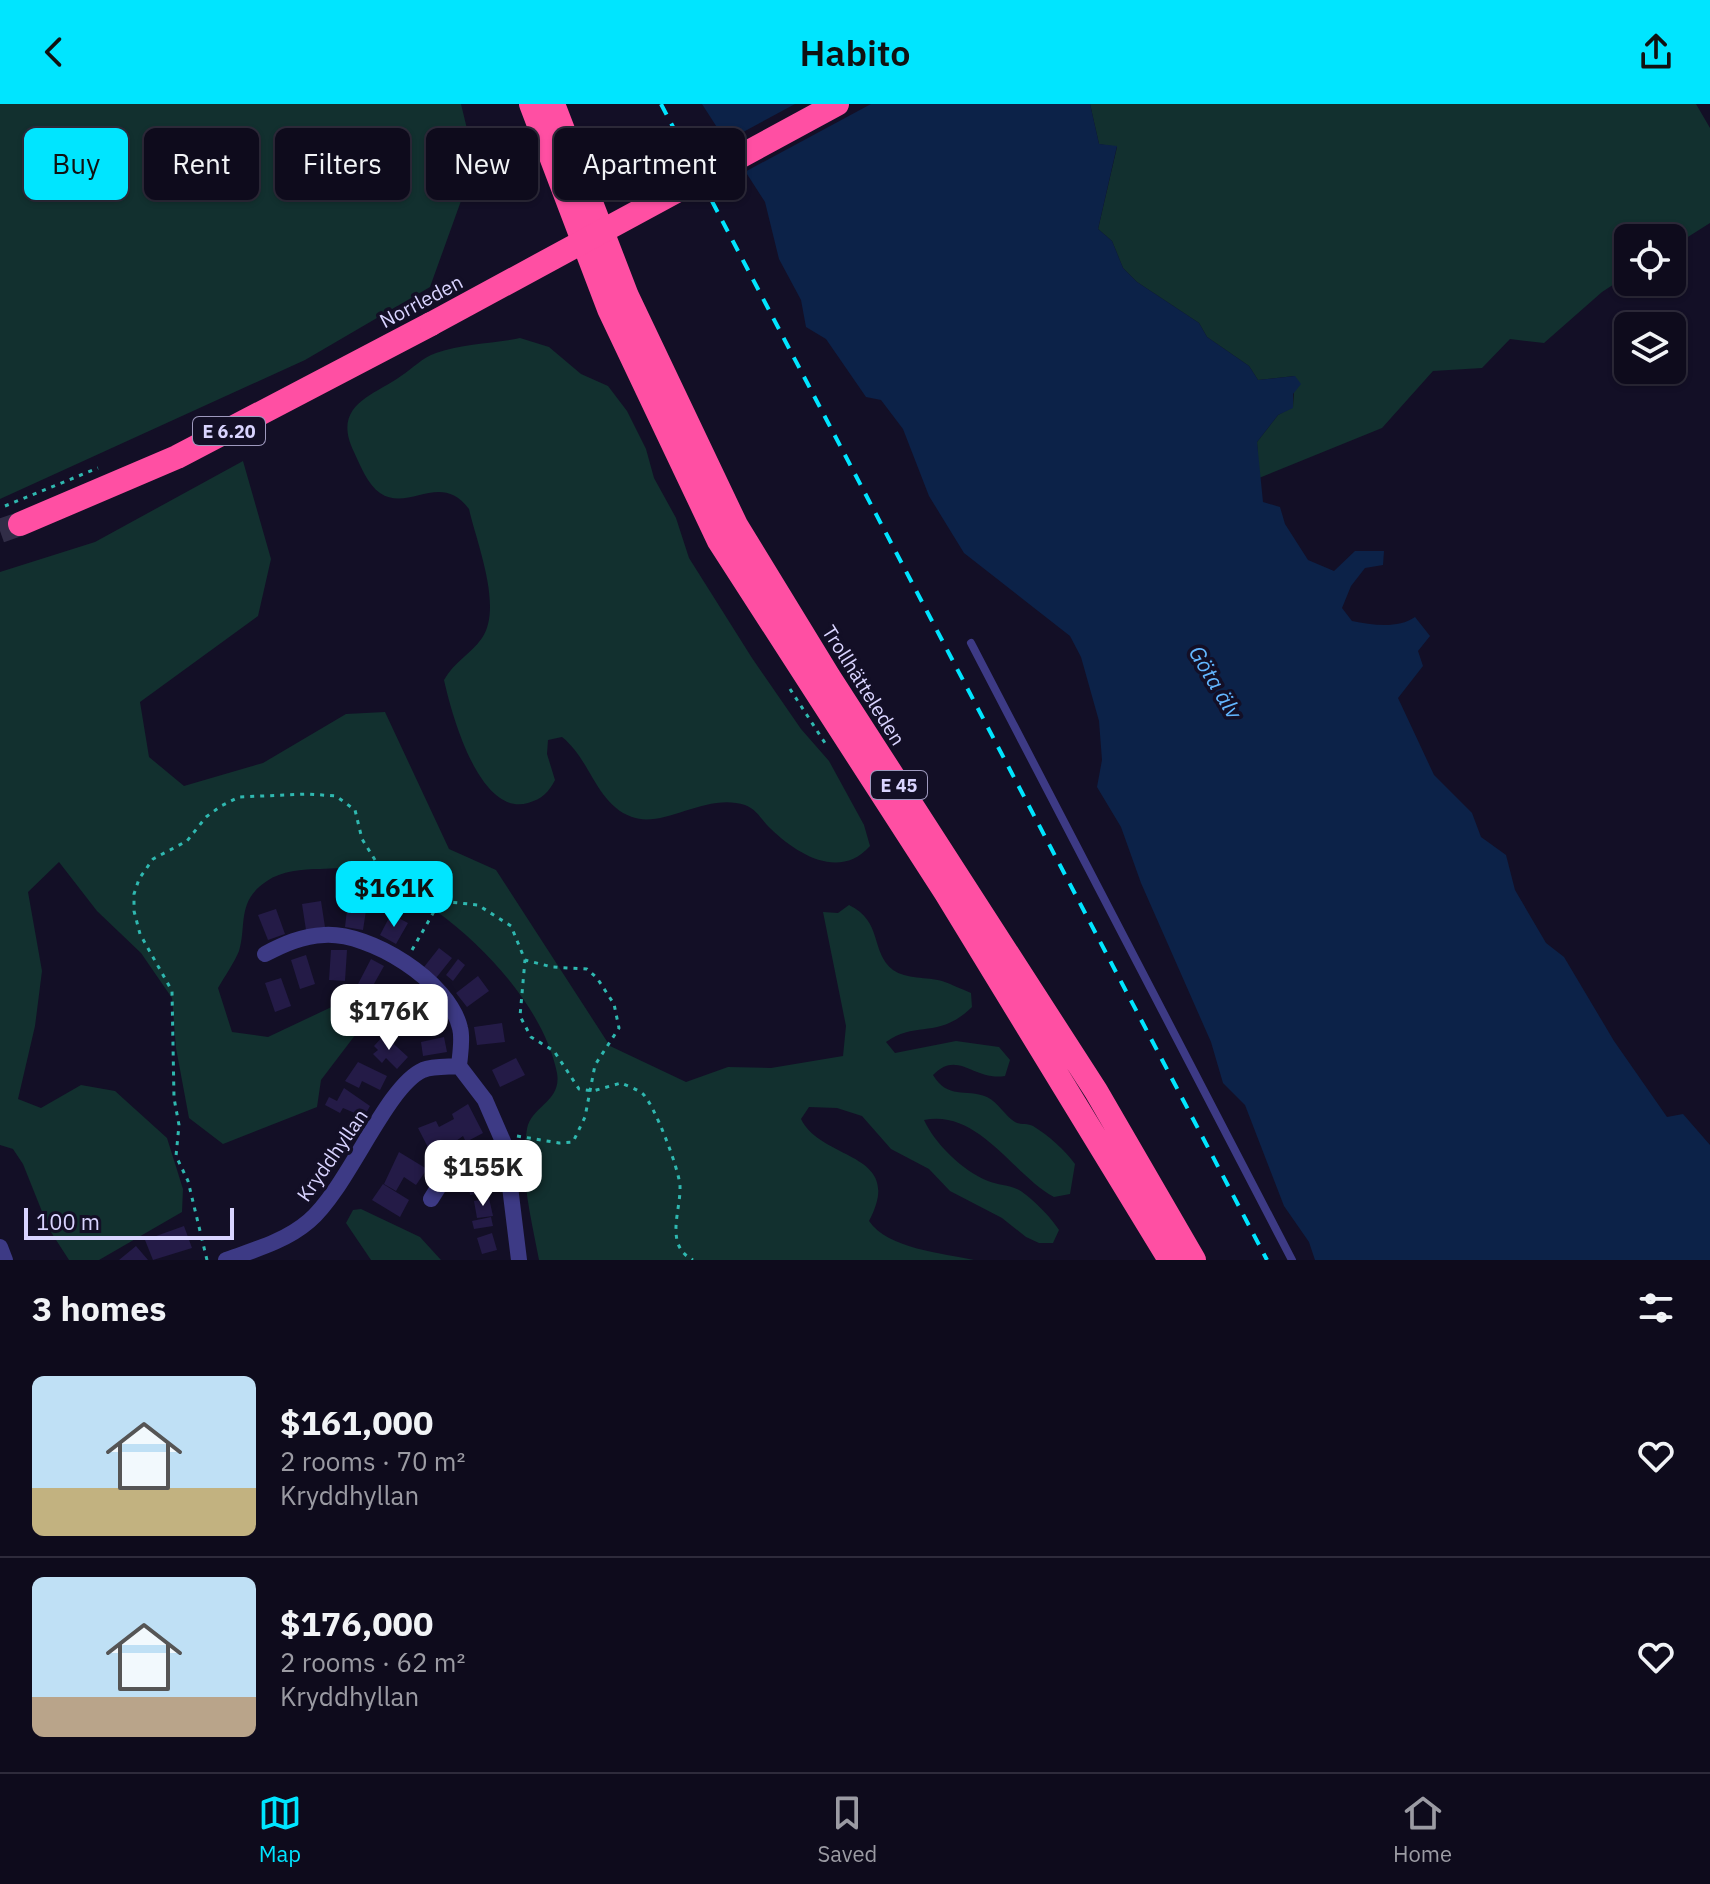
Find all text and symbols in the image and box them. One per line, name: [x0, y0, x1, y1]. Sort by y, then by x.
text: Habito: [799, 29, 911, 76]
icon: back: [32, 30, 76, 74]
icon: share: [1634, 30, 1678, 74]
chip: Buy: [24, 128, 128, 200]
chip: Rent: [144, 128, 259, 200]
chip: Filters: [275, 128, 410, 200]
chip: New: [426, 128, 538, 200]
chip: Apartment: [554, 128, 745, 200]
map controls: [1614, 224, 1686, 384]
button: locate: [1614, 224, 1686, 296]
street label: Norrleden: [375, 268, 467, 334]
button: layers: [1614, 312, 1686, 384]
road number: E 6.20: [193, 417, 265, 445]
street label: Trollhätteleden: [816, 620, 912, 750]
water label: Göta älv: [1183, 640, 1250, 725]
road number: E 45: [871, 771, 927, 799]
pin: $161K: [338, 861, 450, 929]
text: $161K: [354, 870, 434, 904]
pin: $176K: [333, 984, 445, 1052]
text: $176K: [349, 993, 429, 1027]
street label: Kryddhyllan: [290, 1103, 374, 1207]
pin: $155K: [427, 1140, 539, 1208]
text: $155K: [443, 1149, 523, 1183]
scale bar: [24, 1204, 234, 1240]
text: 100 m: [36, 1207, 100, 1236]
text: 3 homes: [32, 1286, 167, 1330]
icon: filters: [1634, 1286, 1678, 1330]
text: $161,000: [280, 1400, 433, 1444]
icon: home: [96, 1408, 192, 1504]
icon: heart: [1634, 1434, 1678, 1478]
text: 2 rooms · 70 m²: [280, 1444, 465, 1478]
text: Kryddhyllan: [280, 1478, 419, 1512]
text: $176,000: [280, 1601, 433, 1645]
icon: home: [96, 1609, 192, 1705]
icon: heart: [1634, 1635, 1678, 1679]
text: 2 rooms · 62 m²: [280, 1645, 465, 1679]
text: Kryddhyllan: [280, 1679, 419, 1713]
tab: Map: [258, 1791, 302, 1868]
tab: Saved: [817, 1791, 877, 1868]
tab: Home: [1393, 1791, 1452, 1868]

